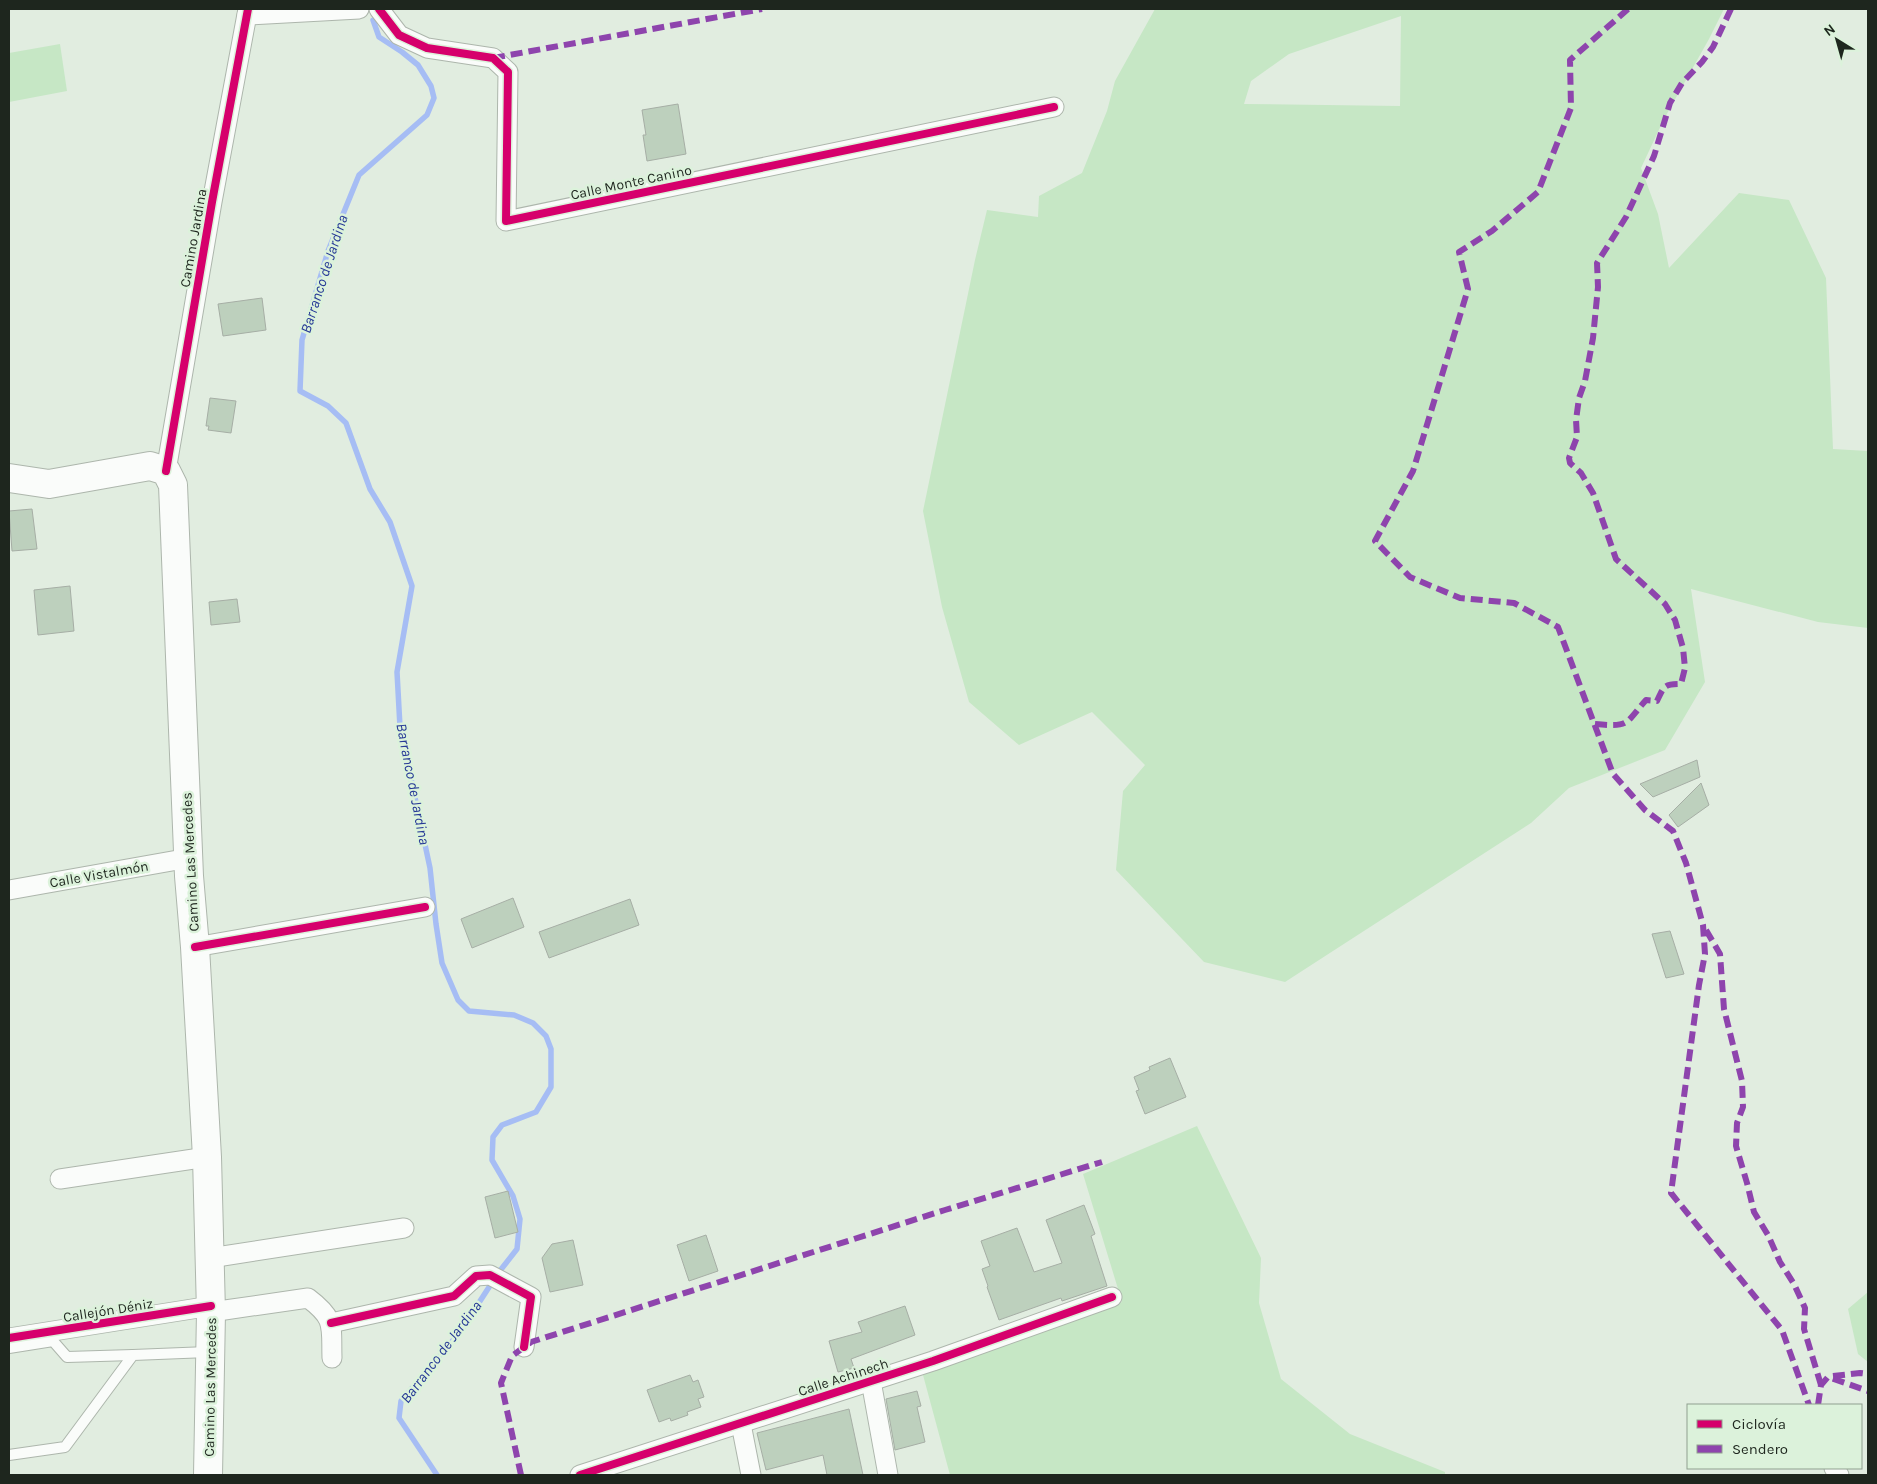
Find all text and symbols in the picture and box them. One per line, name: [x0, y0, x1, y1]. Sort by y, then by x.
north arrow: [1812, 15, 1862, 65]
text: N: [1820, 20, 1839, 40]
street label: Calle Monte Canino: [569, 161, 693, 204]
street label: Camino Jardina: [176, 187, 211, 289]
water label: Barranco de Jardina: [296, 212, 352, 336]
water label: Barranco de Jardina: [392, 722, 434, 846]
street label: Camino Las Mercedes: [178, 792, 203, 932]
street label: Calle Vistalmón: [48, 857, 150, 892]
street label: Callejón Déniz: [62, 1295, 154, 1326]
water label: Barranco de Jardina: [397, 1297, 485, 1407]
street label: Camino Las Mercedes: [201, 1317, 220, 1457]
street label: Calle Achinech: [796, 1355, 890, 1400]
legend: [1687, 1404, 1862, 1469]
text: Ciclovía: [1732, 1415, 1786, 1433]
text: Sendero: [1732, 1440, 1788, 1458]

